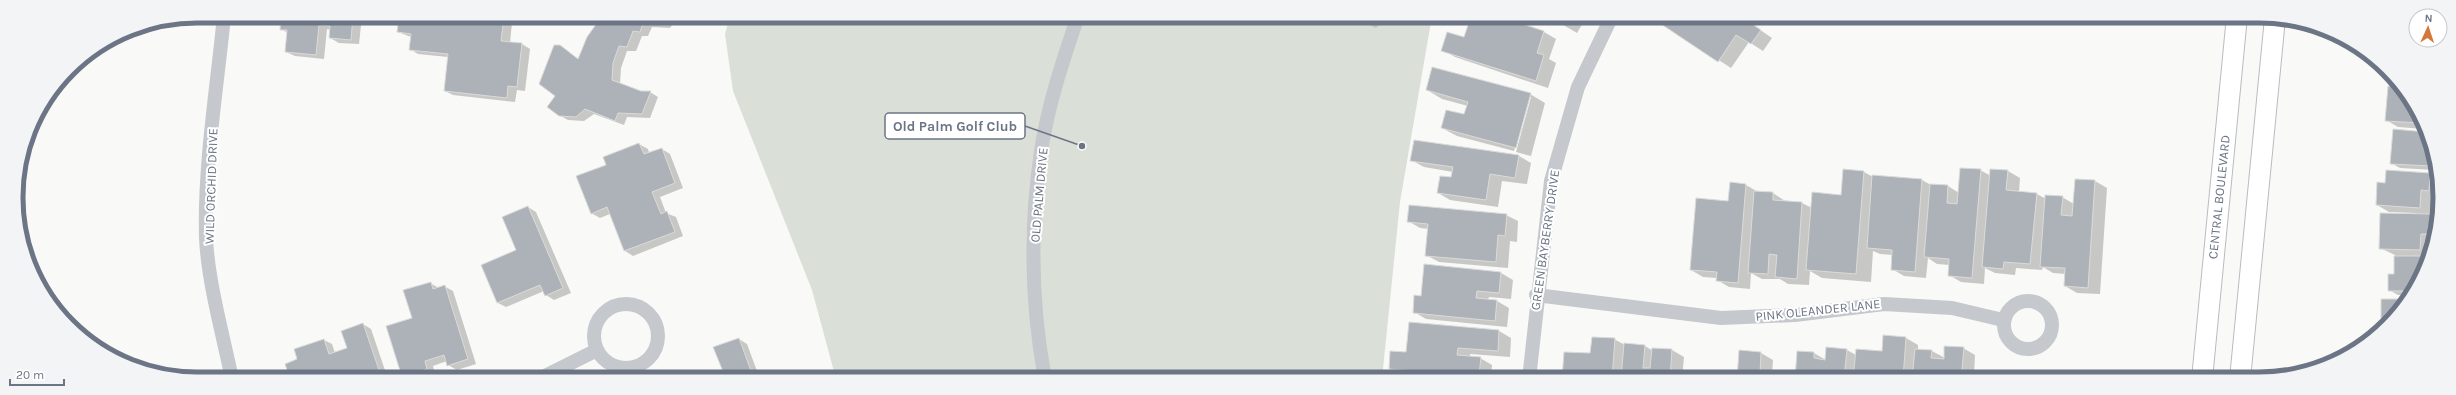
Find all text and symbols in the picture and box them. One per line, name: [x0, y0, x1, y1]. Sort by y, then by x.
north arrow: [2408, 8, 2448, 48]
text: N: [2424, 12, 2433, 25]
callout: Old Palm Golf Club: [885, 113, 1025, 139]
text: Old Palm Golf Club: [893, 118, 1017, 135]
street label: WILD ORCHID DRIVE: [201, 128, 221, 244]
street label: CENTRAL BOULEVARD: [2205, 134, 2233, 260]
street label: OLD PALM DRIVE: [1027, 147, 1051, 243]
street label: GREEN BAYBERRY DRIVE: [1528, 169, 1562, 311]
street label: PINK OLEANDER LANE: [1755, 296, 1881, 324]
scale bar: [10, 361, 64, 387]
text: 20 m: [16, 368, 44, 382]

